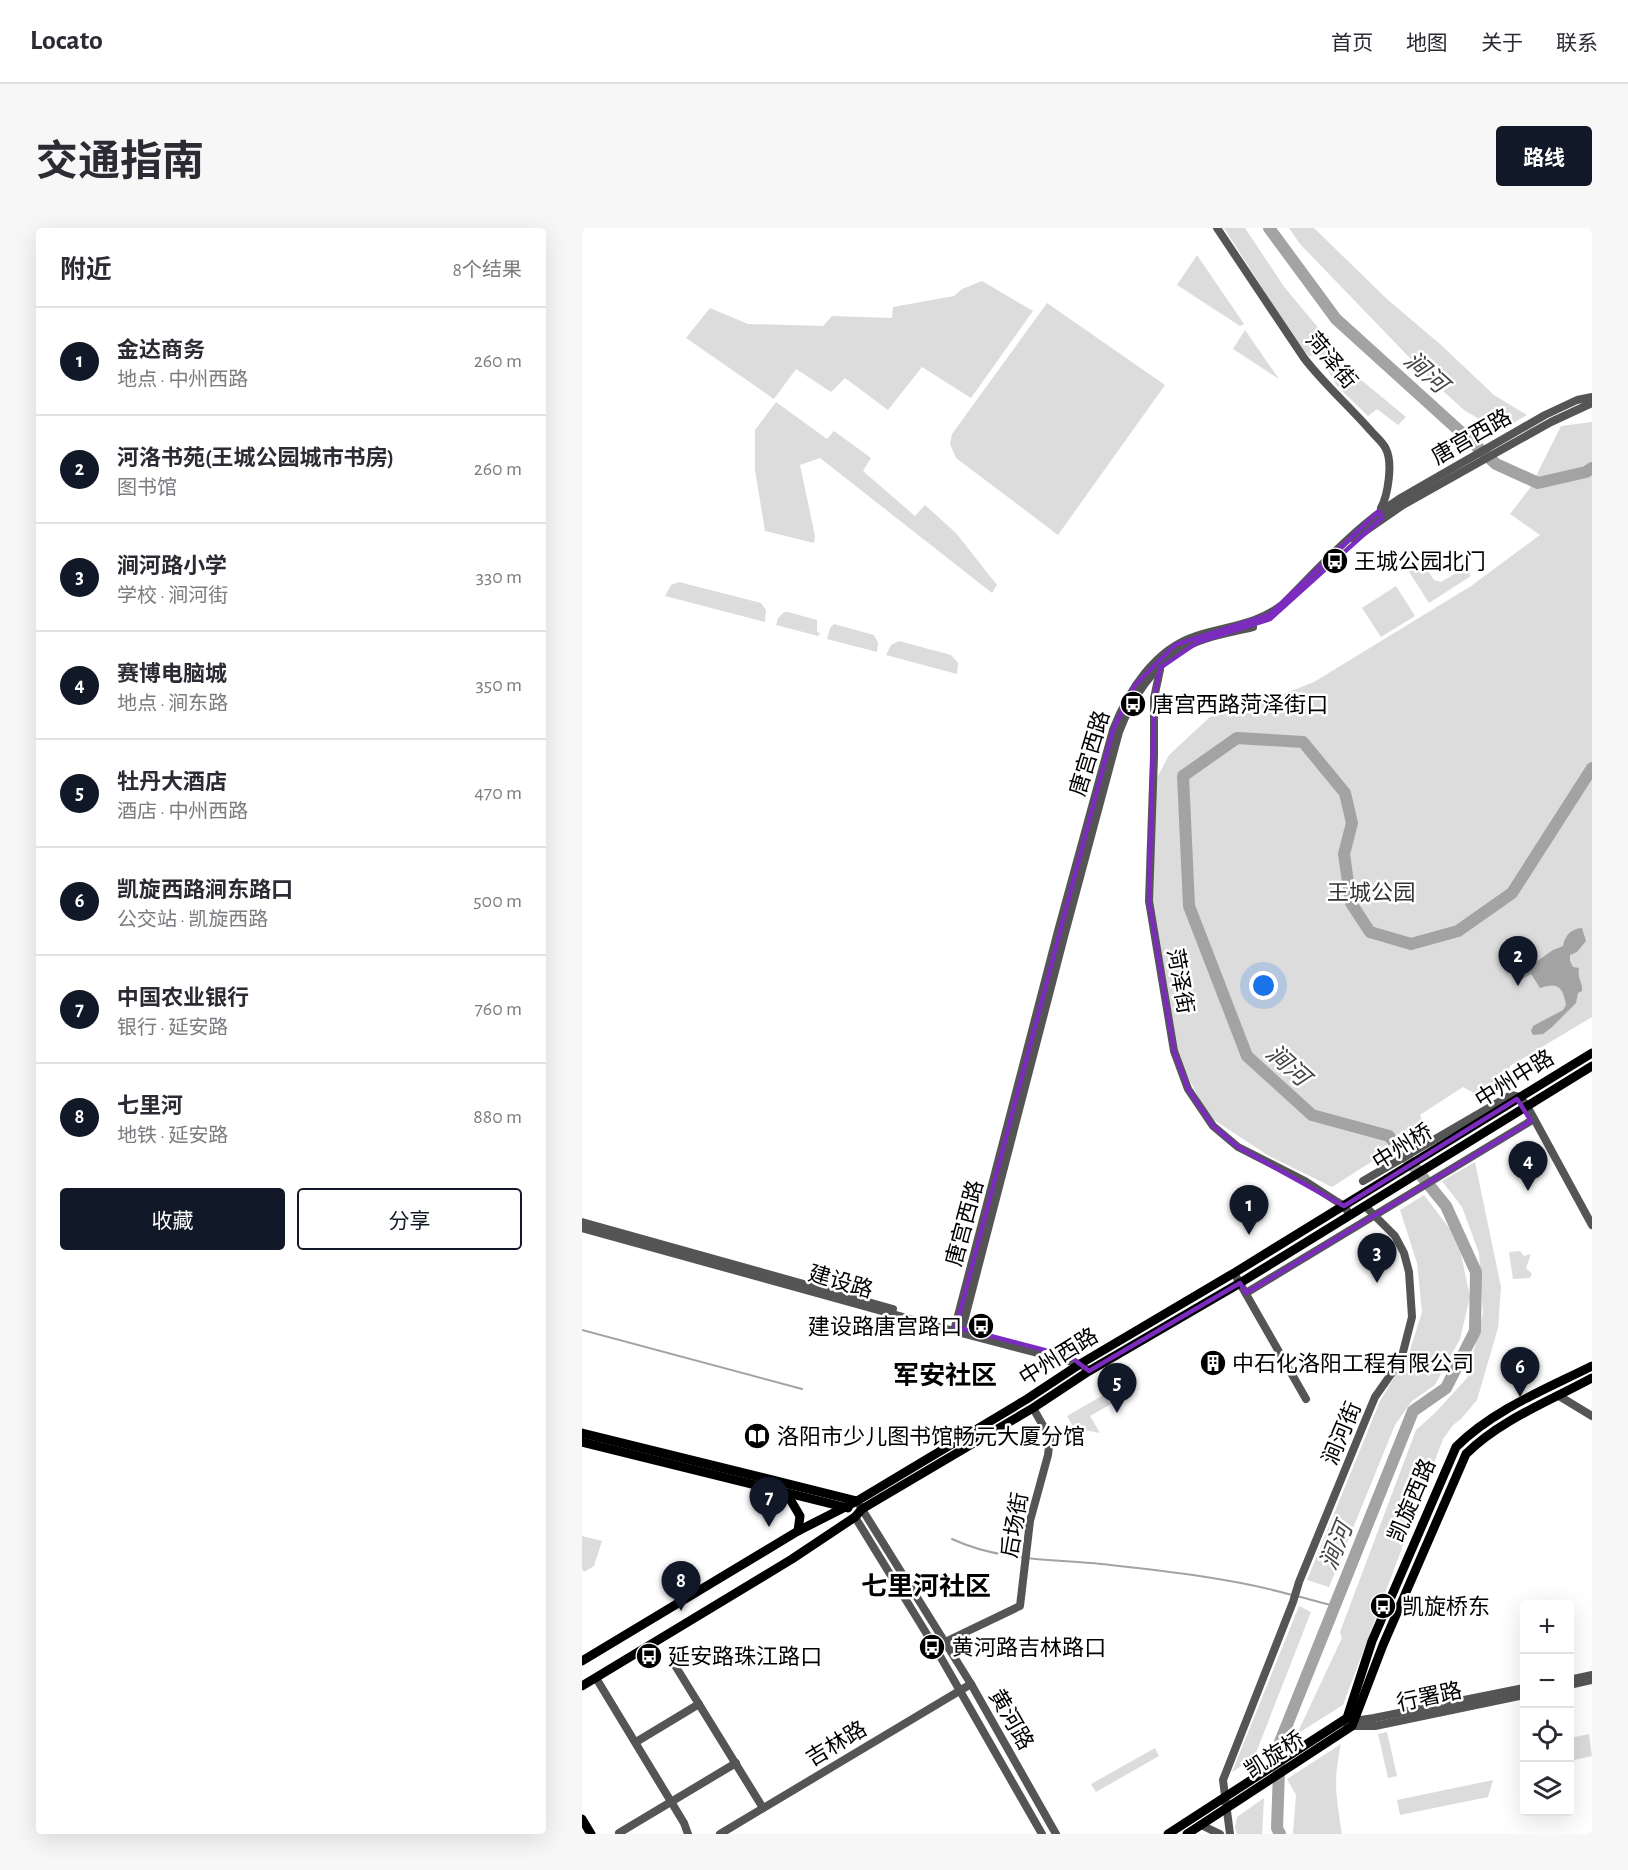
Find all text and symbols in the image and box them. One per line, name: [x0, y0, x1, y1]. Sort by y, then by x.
text: Locato: [30, 27, 103, 55]
text: 首页: [1331, 33, 1373, 54]
text: 地图: [1406, 33, 1448, 54]
text: 关于: [1481, 33, 1523, 54]
text: 联系: [1556, 33, 1598, 54]
button: 路线: [1496, 126, 1592, 186]
text: 交通指南: [36, 141, 204, 183]
text: 附近: [60, 257, 112, 283]
text: 8个结果: [453, 260, 522, 280]
street label: 菏泽街: [1302, 328, 1362, 393]
text: 金达商务: [117, 339, 205, 361]
water label: 涧河: [1399, 347, 1455, 400]
text: 1: [76, 351, 83, 371]
text: 260 m: [474, 351, 522, 371]
text: 地点 · 中州西路: [117, 370, 248, 390]
street label: 唐宫西路: [1427, 404, 1515, 468]
text: 河洛书苑(王城公园城市书房): [117, 447, 394, 469]
text: 2: [75, 459, 84, 479]
text: 260 m: [474, 459, 522, 479]
text: 图书馆: [117, 478, 177, 498]
bus stop icon: 王城公园北门: [1320, 546, 1350, 576]
place label: 王城公园北门: [1354, 550, 1486, 573]
text: 涧河路小学: [117, 555, 227, 577]
text: 3: [75, 567, 84, 587]
text: 330 m: [476, 567, 522, 587]
text: 学校 · 涧河街: [117, 586, 228, 606]
text: 赛博电脑城: [117, 663, 227, 685]
text: 4: [74, 675, 85, 695]
text: 350 m: [476, 675, 522, 695]
bus stop icon: 唐宫西路菏泽街口: [1118, 689, 1148, 719]
place label: 唐宫西路菏泽街口: [1152, 693, 1328, 716]
text: 地点 · 涧东路: [117, 694, 228, 714]
street label: 唐宫西路: [1066, 708, 1113, 799]
text: 牡丹大酒店: [117, 771, 227, 793]
text: 5: [75, 783, 84, 803]
text: 470 m: [474, 783, 522, 803]
text: 酒店 · 中州西路: [117, 802, 248, 822]
text: 凯旋西路涧东路口: [117, 879, 293, 901]
park label: 王城公园: [1327, 881, 1415, 904]
text: 6: [75, 891, 84, 911]
text: 500 m: [473, 891, 522, 911]
text: 公交站 · 凯旋西路: [117, 910, 268, 930]
pin: 2: [1498, 936, 1538, 986]
street label: 菏泽街: [1163, 947, 1198, 1016]
your location: [1249, 971, 1278, 1000]
text: 中国农业银行: [117, 987, 249, 1009]
text: 7: [75, 999, 84, 1019]
text: 760 m: [474, 999, 522, 1019]
text: 银行 · 延安路: [117, 1018, 228, 1038]
water label: 涧河: [1261, 1040, 1317, 1093]
street label: 中州中路: [1471, 1045, 1558, 1111]
text: 七里河: [117, 1095, 183, 1117]
text: 8: [75, 1107, 84, 1127]
text: 880 m: [473, 1107, 522, 1127]
street label: 中州桥: [1368, 1119, 1436, 1174]
text: 地铁 · 延安路: [117, 1126, 228, 1146]
pin: 4: [1508, 1142, 1548, 1191]
street label: 唐宫西路: [942, 1178, 987, 1269]
pin: 1: [1230, 1186, 1268, 1235]
button: 收藏: [60, 1188, 285, 1250]
button: 分享: [297, 1188, 522, 1250]
pin: 3: [1358, 1234, 1396, 1283]
street label: 建设路: [806, 1261, 876, 1302]
bus stop icon: 建设路唐宫路口: [966, 1311, 996, 1341]
place label: 建设路唐宫路口: [808, 1315, 962, 1338]
street label: 中州西路: [1015, 1323, 1102, 1389]
building icon: 中石化洛阳工程有限公司: [1198, 1348, 1228, 1378]
pin: 6: [1500, 1348, 1540, 1397]
place label: 中石化洛阳工程有限公司: [1232, 1352, 1474, 1375]
district label: 军安社区: [893, 1361, 997, 1389]
pin: 5: [1098, 1364, 1136, 1413]
street label: 涧河街: [1318, 1398, 1365, 1468]
library icon: 洛阳市少儿图书馆畅元大厦分馆: [742, 1421, 772, 1451]
place label: 洛阳市少儿图书馆畅元大厦分馆: [777, 1425, 1085, 1448]
street label: 凯旋西路: [1384, 1455, 1439, 1545]
pin: 7: [750, 1478, 789, 1527]
street label: 后场街: [997, 1491, 1032, 1560]
water label: 涧河: [1316, 1516, 1359, 1573]
pin: 8: [662, 1562, 700, 1611]
district label: 七里河社区: [861, 1572, 991, 1600]
bus stop icon: 凯旋桥东: [1368, 1591, 1398, 1621]
place label: 凯旋桥东: [1402, 1595, 1490, 1618]
map controls: [1520, 1600, 1574, 1816]
button: +: [1520, 1600, 1574, 1654]
bus stop icon: 黄河路吉林路口: [917, 1632, 947, 1662]
place label: 黄河路吉林路口: [952, 1636, 1106, 1659]
bus stop icon: 延安路珠江路口: [634, 1641, 664, 1671]
place label: 延安路珠江路口: [668, 1645, 822, 1668]
button: −: [1520, 1654, 1574, 1708]
street label: 行署路: [1394, 1678, 1464, 1715]
street label: 黄河路: [985, 1685, 1038, 1754]
button: locate: [1520, 1708, 1574, 1762]
street label: 吉林路: [802, 1717, 870, 1770]
street label: 凯旋桥: [1240, 1727, 1308, 1782]
button: layers: [1520, 1762, 1574, 1816]

